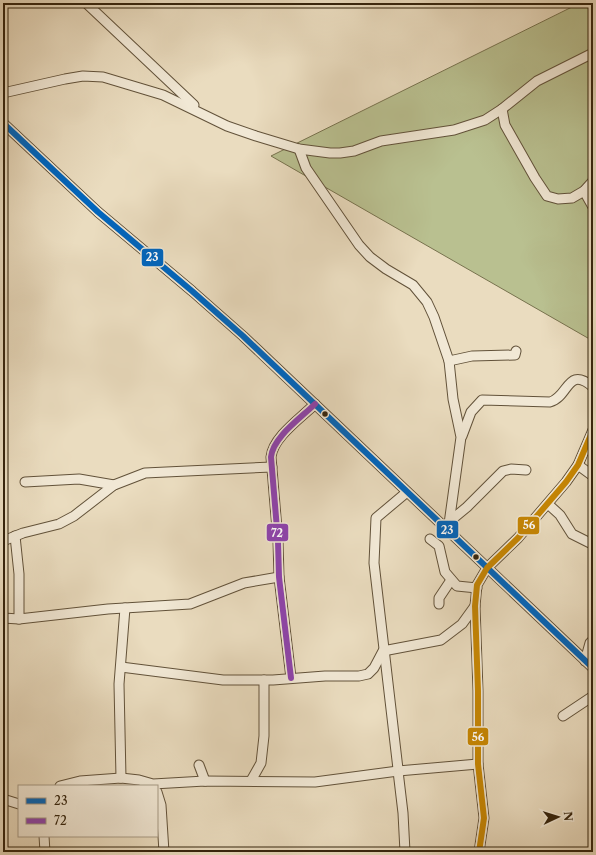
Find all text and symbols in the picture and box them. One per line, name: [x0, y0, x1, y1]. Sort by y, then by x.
line badge: 23: [141, 248, 164, 267]
text: 23: [146, 250, 158, 264]
unlabelled marker: [320, 409, 330, 419]
line badge: 56: [517, 516, 540, 535]
text: 56: [523, 518, 536, 532]
line badge: 23: [436, 520, 459, 539]
line badge: 72: [266, 523, 289, 542]
text: 23: [441, 523, 453, 537]
text: 72: [271, 526, 284, 540]
unlabelled marker: [471, 552, 481, 562]
line badge: 56: [467, 727, 489, 746]
text: 56: [472, 730, 485, 744]
legend: [18, 785, 158, 837]
text: 23: [54, 793, 68, 808]
north arrow: [538, 797, 578, 837]
text: N: [561, 811, 575, 822]
text: 72: [54, 813, 67, 828]

